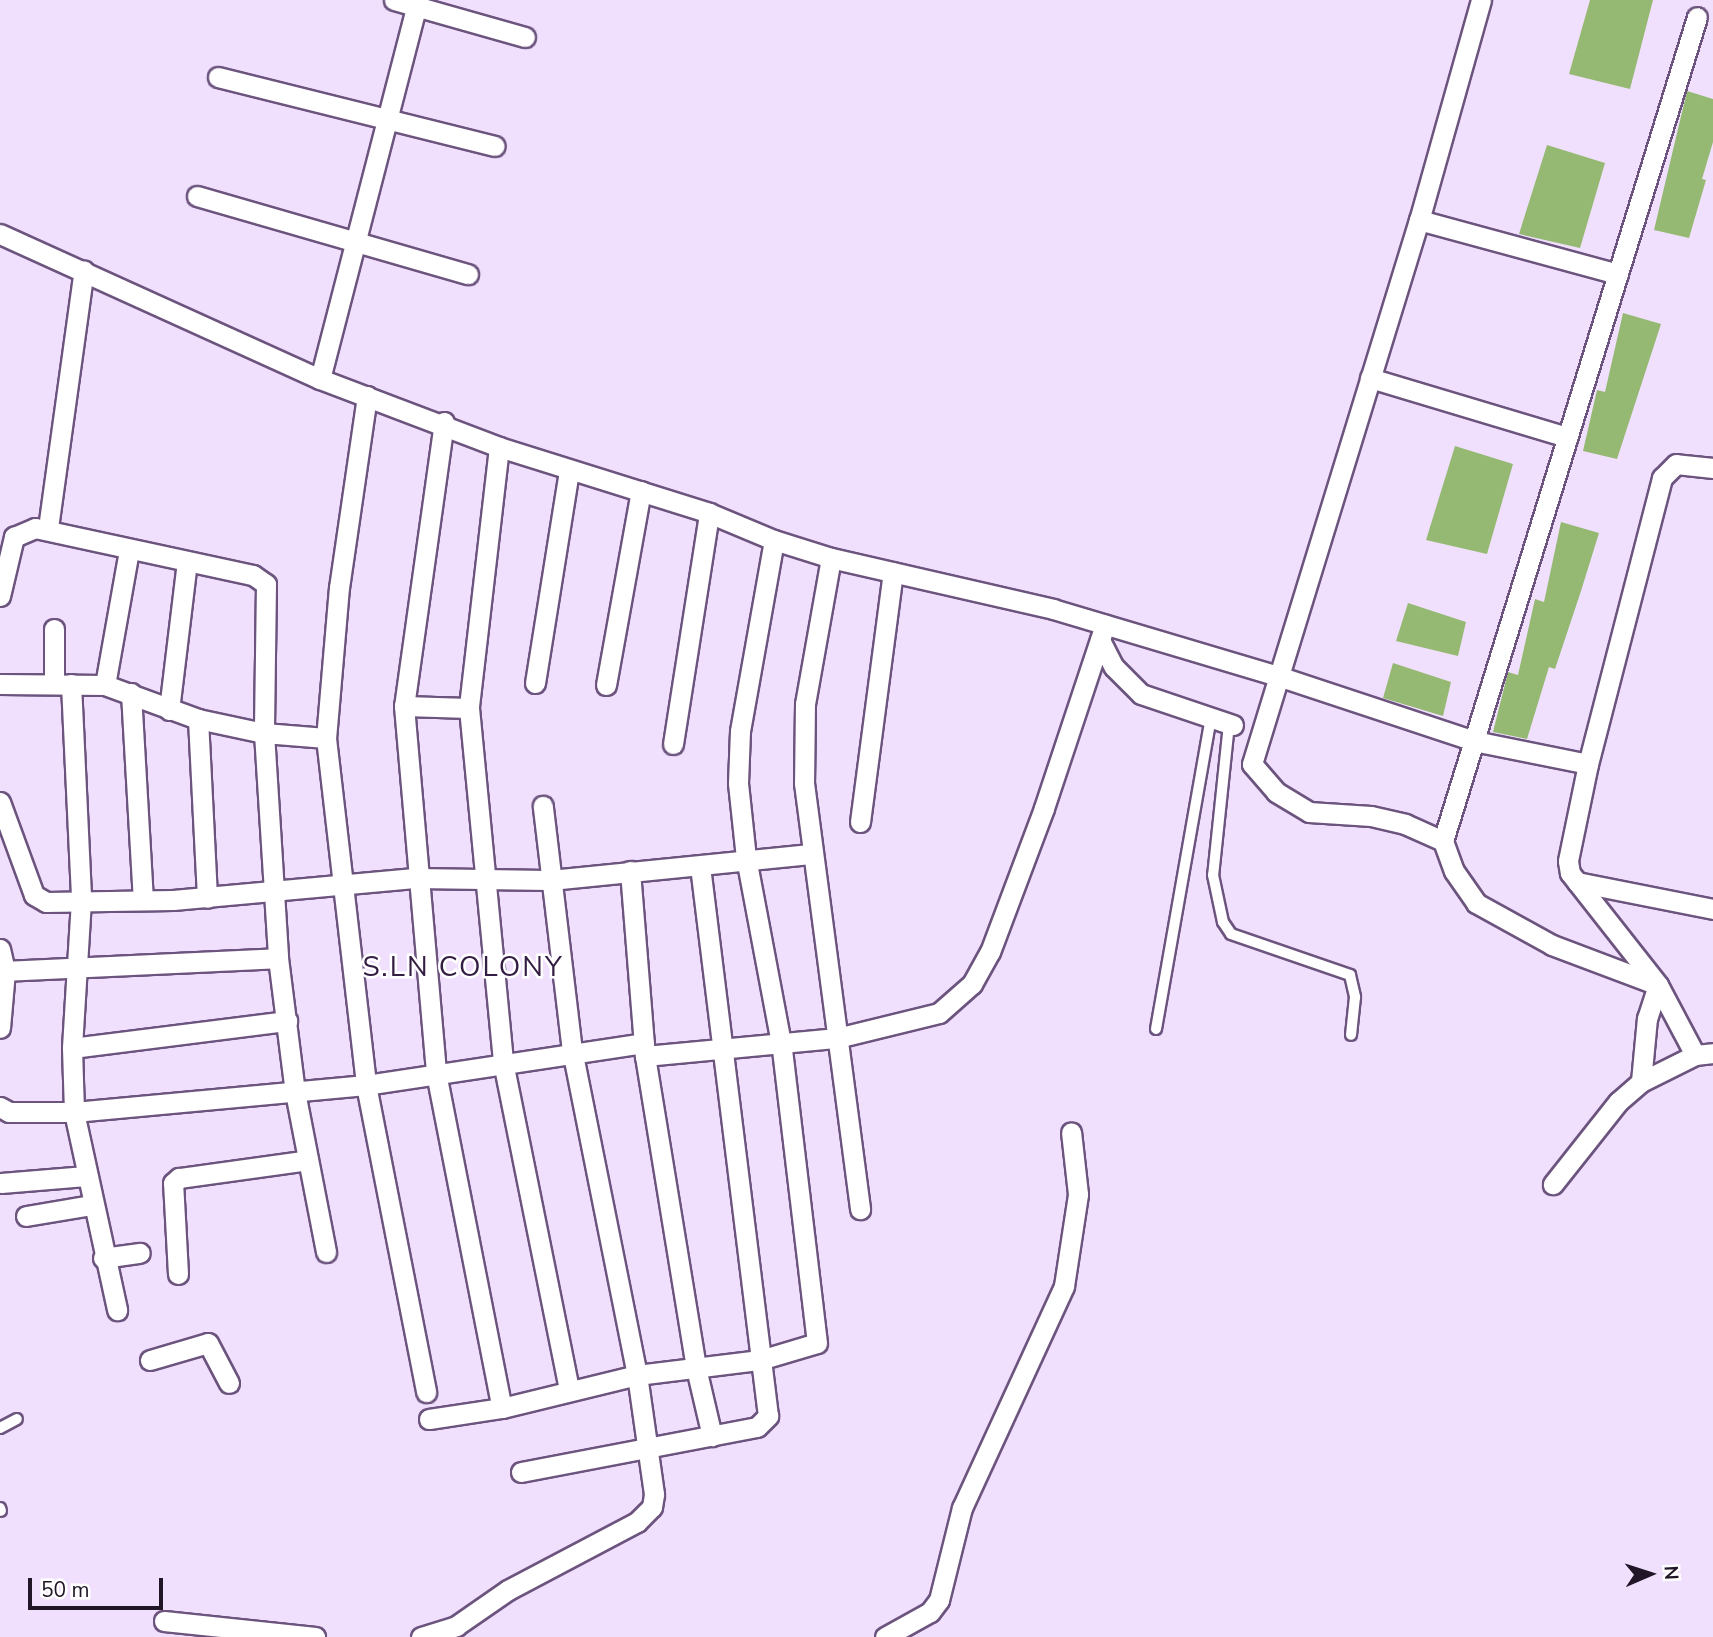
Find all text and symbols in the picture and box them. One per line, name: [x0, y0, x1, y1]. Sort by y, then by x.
district label: S.LN COLONY: [364, 950, 562, 984]
north arrow: [1615, 1539, 1685, 1609]
scale bar: [32, 1564, 166, 1608]
text: N: [1658, 1565, 1684, 1581]
text: 50 m: [41, 1576, 90, 1604]

